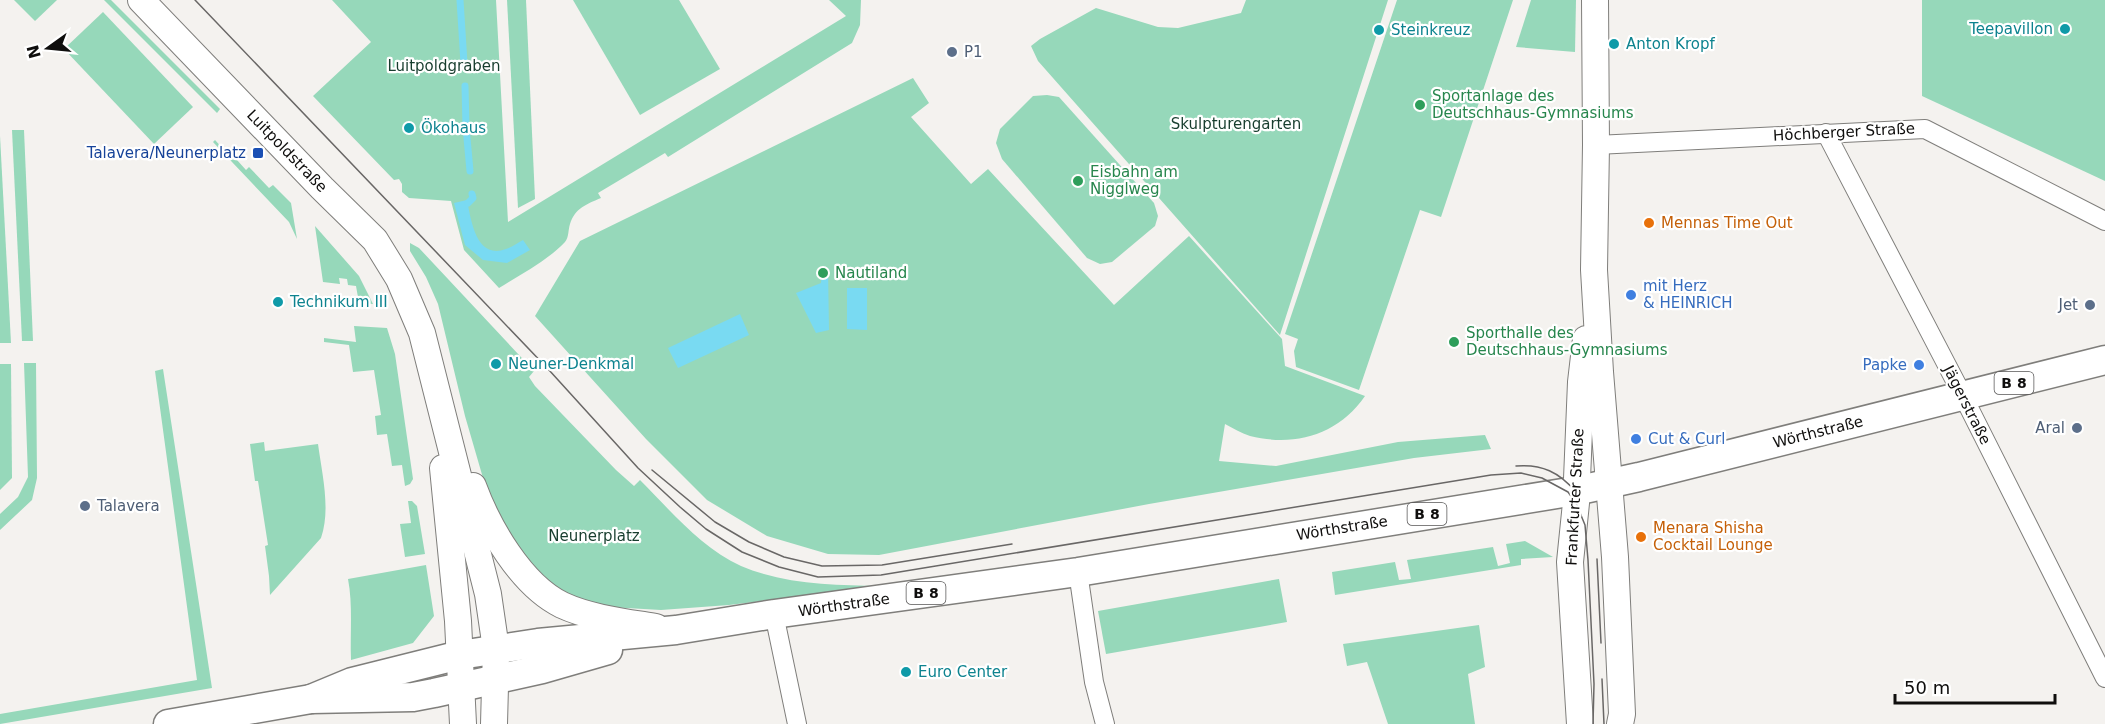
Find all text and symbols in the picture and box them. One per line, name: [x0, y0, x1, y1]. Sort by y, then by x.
north arrow: [18, 18, 78, 78]
place label: Teepavillon: [1968, 20, 2053, 38]
place label: Steinkreuz: [1391, 21, 1471, 39]
marker: Teepavillon: [2058, 22, 2072, 36]
marker: Steinkreuz: [1372, 23, 1386, 37]
place label: Anton Kropf: [1626, 35, 1715, 53]
marker: Anton Kropf: [1607, 37, 1621, 51]
text: N: [23, 43, 45, 61]
place label: P1: [964, 43, 983, 61]
marker: P1: [945, 45, 959, 59]
park label: Luitpoldgraben: [387, 57, 501, 75]
place label: Sportanlage des Deutschhaus-Gymnasiums: [1432, 87, 1634, 122]
marker: Sportanlage des Deutschhaus-Gymnasiums: [1413, 98, 1427, 112]
street label: Luitpoldstraße: [243, 106, 331, 196]
park label: Skulpturengarten: [1171, 115, 1301, 133]
place label: Ökohaus: [421, 118, 486, 137]
street label: Höchberger Straße: [1773, 119, 1915, 145]
marker: Ökohaus: [402, 121, 416, 135]
place label: Talavera/Neunerplatz: [86, 144, 246, 162]
marker: Talavera/Neunerplatz: [251, 146, 265, 160]
place label: Eisbahn am Nigglweg: [1090, 163, 1178, 198]
marker: Eisbahn am Nigglweg: [1071, 174, 1085, 188]
place label: Mennas Time Out: [1661, 214, 1793, 232]
marker: Mennas Time Out: [1642, 216, 1656, 230]
place label: Nautiland: [835, 264, 907, 282]
marker: Nautiland: [816, 266, 830, 280]
place label: mit Herz & HEINRICH: [1643, 277, 1732, 312]
marker: mit Herz & HEINRICH: [1624, 288, 1638, 302]
place label: Technikum III: [289, 293, 388, 311]
marker: Technikum III: [271, 295, 285, 309]
place label: Jet: [2057, 296, 2078, 314]
marker: Jet: [2083, 298, 2097, 312]
place label: Sporthalle des Deutschhaus-Gymnasiums: [1466, 324, 1668, 359]
marker: Sporthalle des Deutschhaus-Gymnasiums: [1447, 335, 1461, 349]
place label: Neuner-Denkmal: [508, 355, 634, 373]
place label: Papke: [1863, 356, 1907, 374]
marker: Neuner-Denkmal: [489, 357, 503, 371]
marker: Papke: [1912, 358, 1926, 372]
street label: Jägerstraße: [1939, 362, 1995, 448]
road number: B 8: [1994, 372, 2034, 394]
street label: Wörthstraße: [1771, 412, 1865, 452]
place label: Aral: [2035, 419, 2065, 437]
marker: Aral: [2070, 421, 2084, 435]
street label: Frankfurter Straße: [1562, 428, 1588, 566]
place label: Cut & Curl: [1648, 430, 1725, 448]
marker: Cut & Curl: [1629, 432, 1643, 446]
place label: Talavera: [96, 497, 160, 515]
marker: Talavera: [78, 499, 92, 513]
road number: B 8: [1408, 503, 1446, 525]
street label: Wörthstraße: [1295, 512, 1389, 544]
place label: Menara Shisha Cocktail Lounge: [1653, 519, 1773, 554]
park label: Neunerplatz: [548, 527, 640, 545]
marker: Menara Shisha Cocktail Lounge: [1634, 530, 1648, 544]
road number: B 8: [906, 582, 946, 604]
street label: Wörthstraße: [797, 590, 891, 620]
place label: Euro Center: [918, 663, 1008, 681]
marker: Euro Center: [899, 665, 913, 679]
scale bar: [1895, 667, 2056, 705]
text: 50 m: [1904, 677, 1950, 698]

